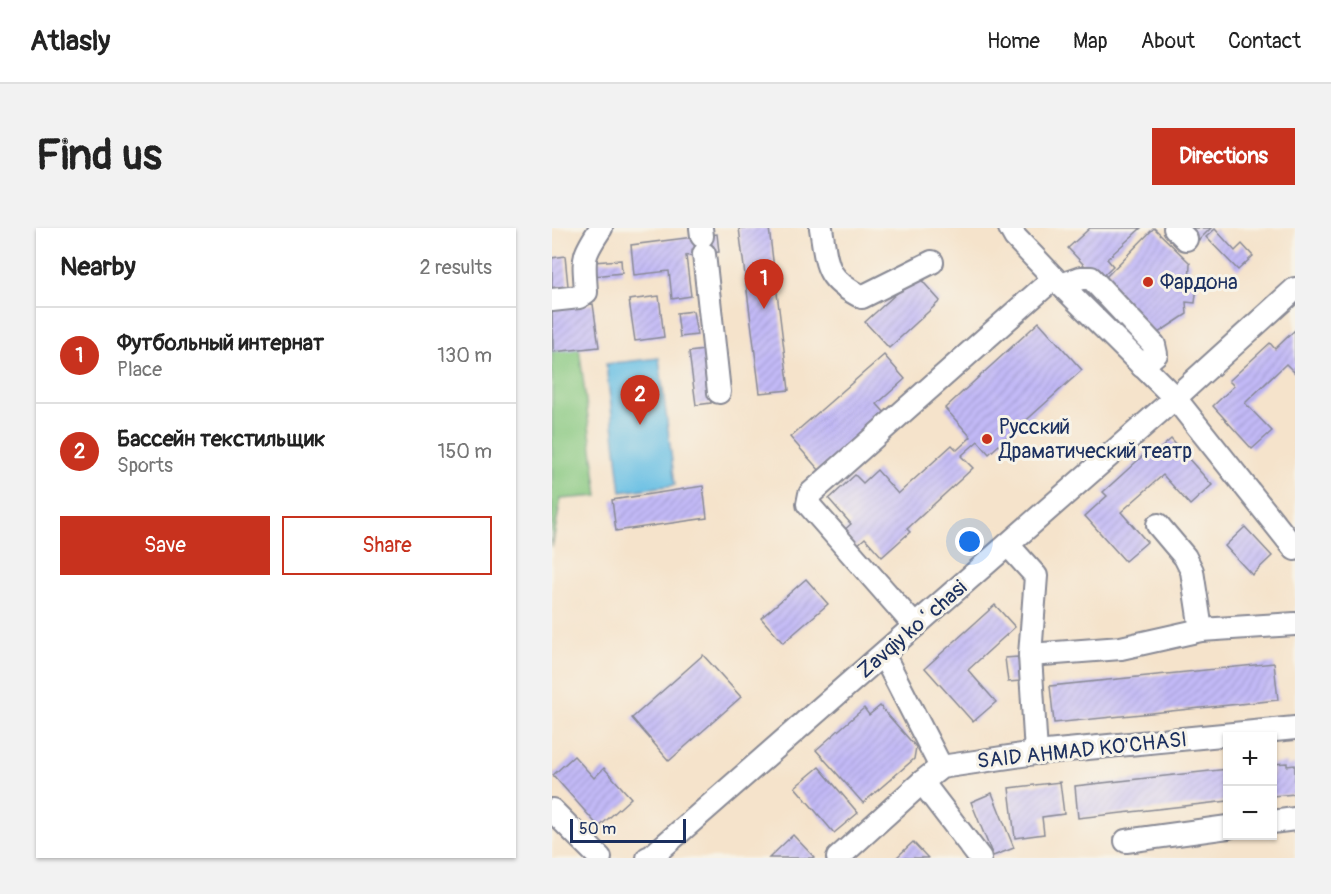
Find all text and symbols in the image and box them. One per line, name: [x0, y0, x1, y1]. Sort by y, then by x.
text: Atlasly: [30, 24, 110, 59]
text: Home: [987, 28, 1040, 55]
text: Map: [1073, 28, 1108, 55]
text: About: [1141, 28, 1195, 55]
text: Contact: [1228, 28, 1301, 55]
button: Directions: [1152, 128, 1295, 185]
text: Find us: [36, 130, 162, 182]
text: Nearby: [60, 251, 136, 283]
text: 2 results: [420, 255, 492, 280]
pin: 1: [744, 260, 784, 309]
place label: Фардона: [1160, 269, 1238, 296]
marker: Фардона: [1141, 275, 1155, 289]
text: Футбольный интернат: [117, 329, 324, 357]
text: 1: [76, 343, 83, 368]
text: 130 m: [437, 343, 492, 368]
text: Place: [117, 357, 162, 382]
pin: 2: [620, 376, 659, 425]
place label: Русский Драматический театр: [998, 414, 1192, 465]
text: Бассейн текстильщик: [117, 425, 325, 453]
marker: Русский Драматический театр: [980, 432, 994, 446]
text: 2: [74, 439, 85, 464]
text: 150 m: [438, 439, 492, 464]
text: Sports: [117, 453, 173, 478]
button: Save: [60, 516, 270, 575]
button: Share: [282, 516, 492, 575]
your location: [955, 527, 984, 556]
street label: Zavqiy koʻchasi: [852, 574, 973, 684]
street label: SAID AHMAD KO'CHASI: [976, 726, 1188, 775]
map controls: [1223, 732, 1277, 840]
button: +: [1223, 732, 1277, 786]
button: −: [1223, 786, 1277, 840]
scale bar: [570, 816, 686, 844]
text: 50 m: [579, 819, 616, 839]

